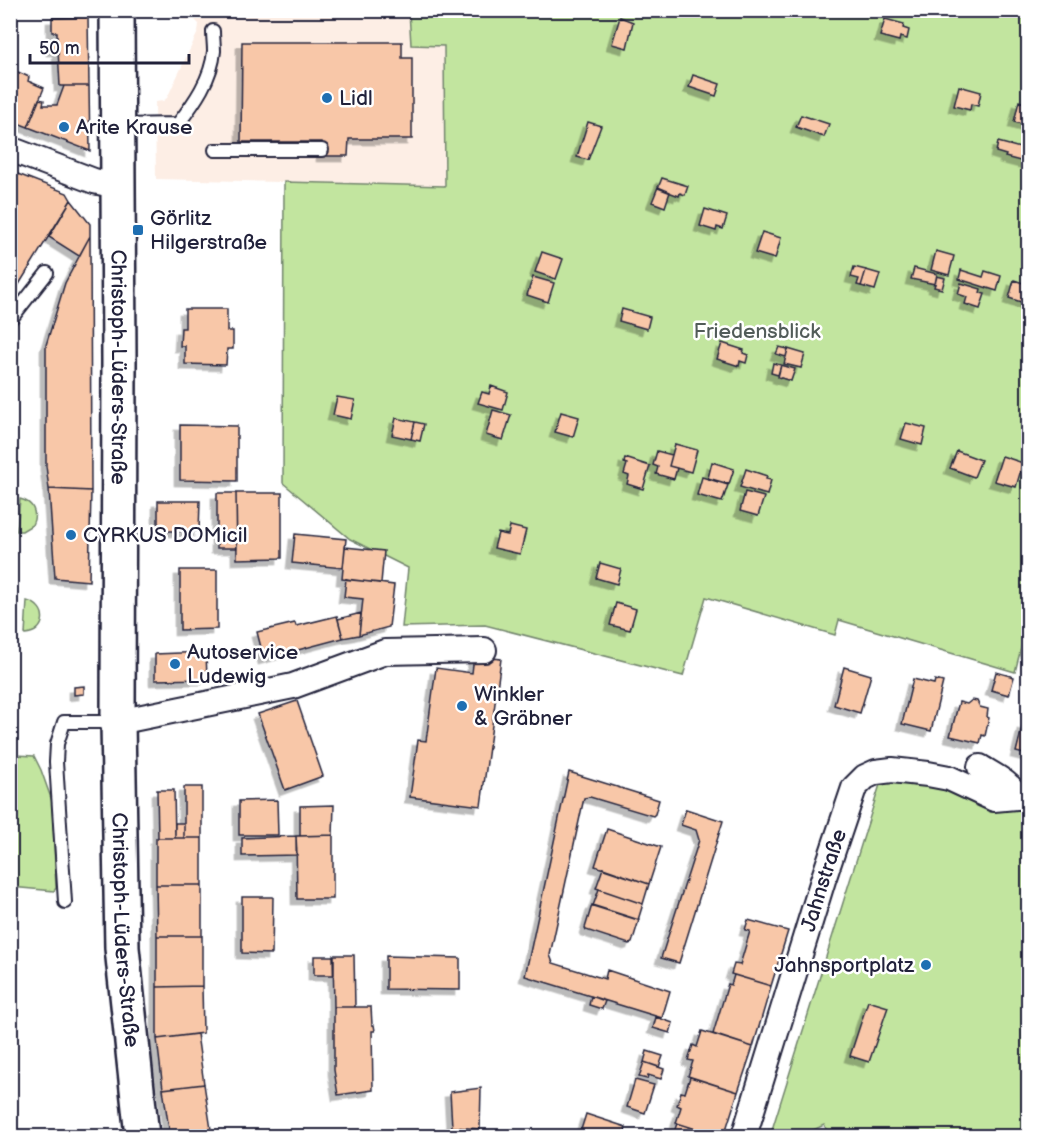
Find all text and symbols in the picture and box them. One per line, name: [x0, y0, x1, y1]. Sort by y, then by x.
scale bar: [30, 27, 189, 65]
text: 50 m: [39, 38, 80, 59]
place label: Lidl: [339, 86, 373, 111]
marker: Lidl: [320, 91, 334, 105]
place label: Arite Krause: [76, 115, 192, 140]
marker: Arite Krause: [57, 120, 71, 134]
place label: Görlitz Hilgerstraße: [150, 206, 267, 255]
marker: Görlitz Hilgerstraße: [131, 223, 145, 237]
street label: Christoph-Lüders-Straße: [105, 249, 131, 485]
park label: Friedensblick: [693, 319, 821, 344]
place label: CYRKUS DOMicil: [83, 523, 247, 548]
marker: CYRKUS DOMicil: [64, 528, 78, 542]
place label: Autoservice Ludewig: [187, 640, 298, 689]
marker: Autoservice Ludewig: [168, 657, 182, 671]
place label: Winkler & Gräbner: [474, 682, 573, 731]
marker: Winkler & Gräbner: [455, 699, 469, 713]
street label: Christoph-Lüders-Straße: [107, 812, 144, 1048]
street label: Jahnstraße: [796, 826, 852, 934]
place label: Jahnsportplatz: [774, 953, 915, 978]
marker: Jahnsportplatz: [919, 958, 933, 972]

